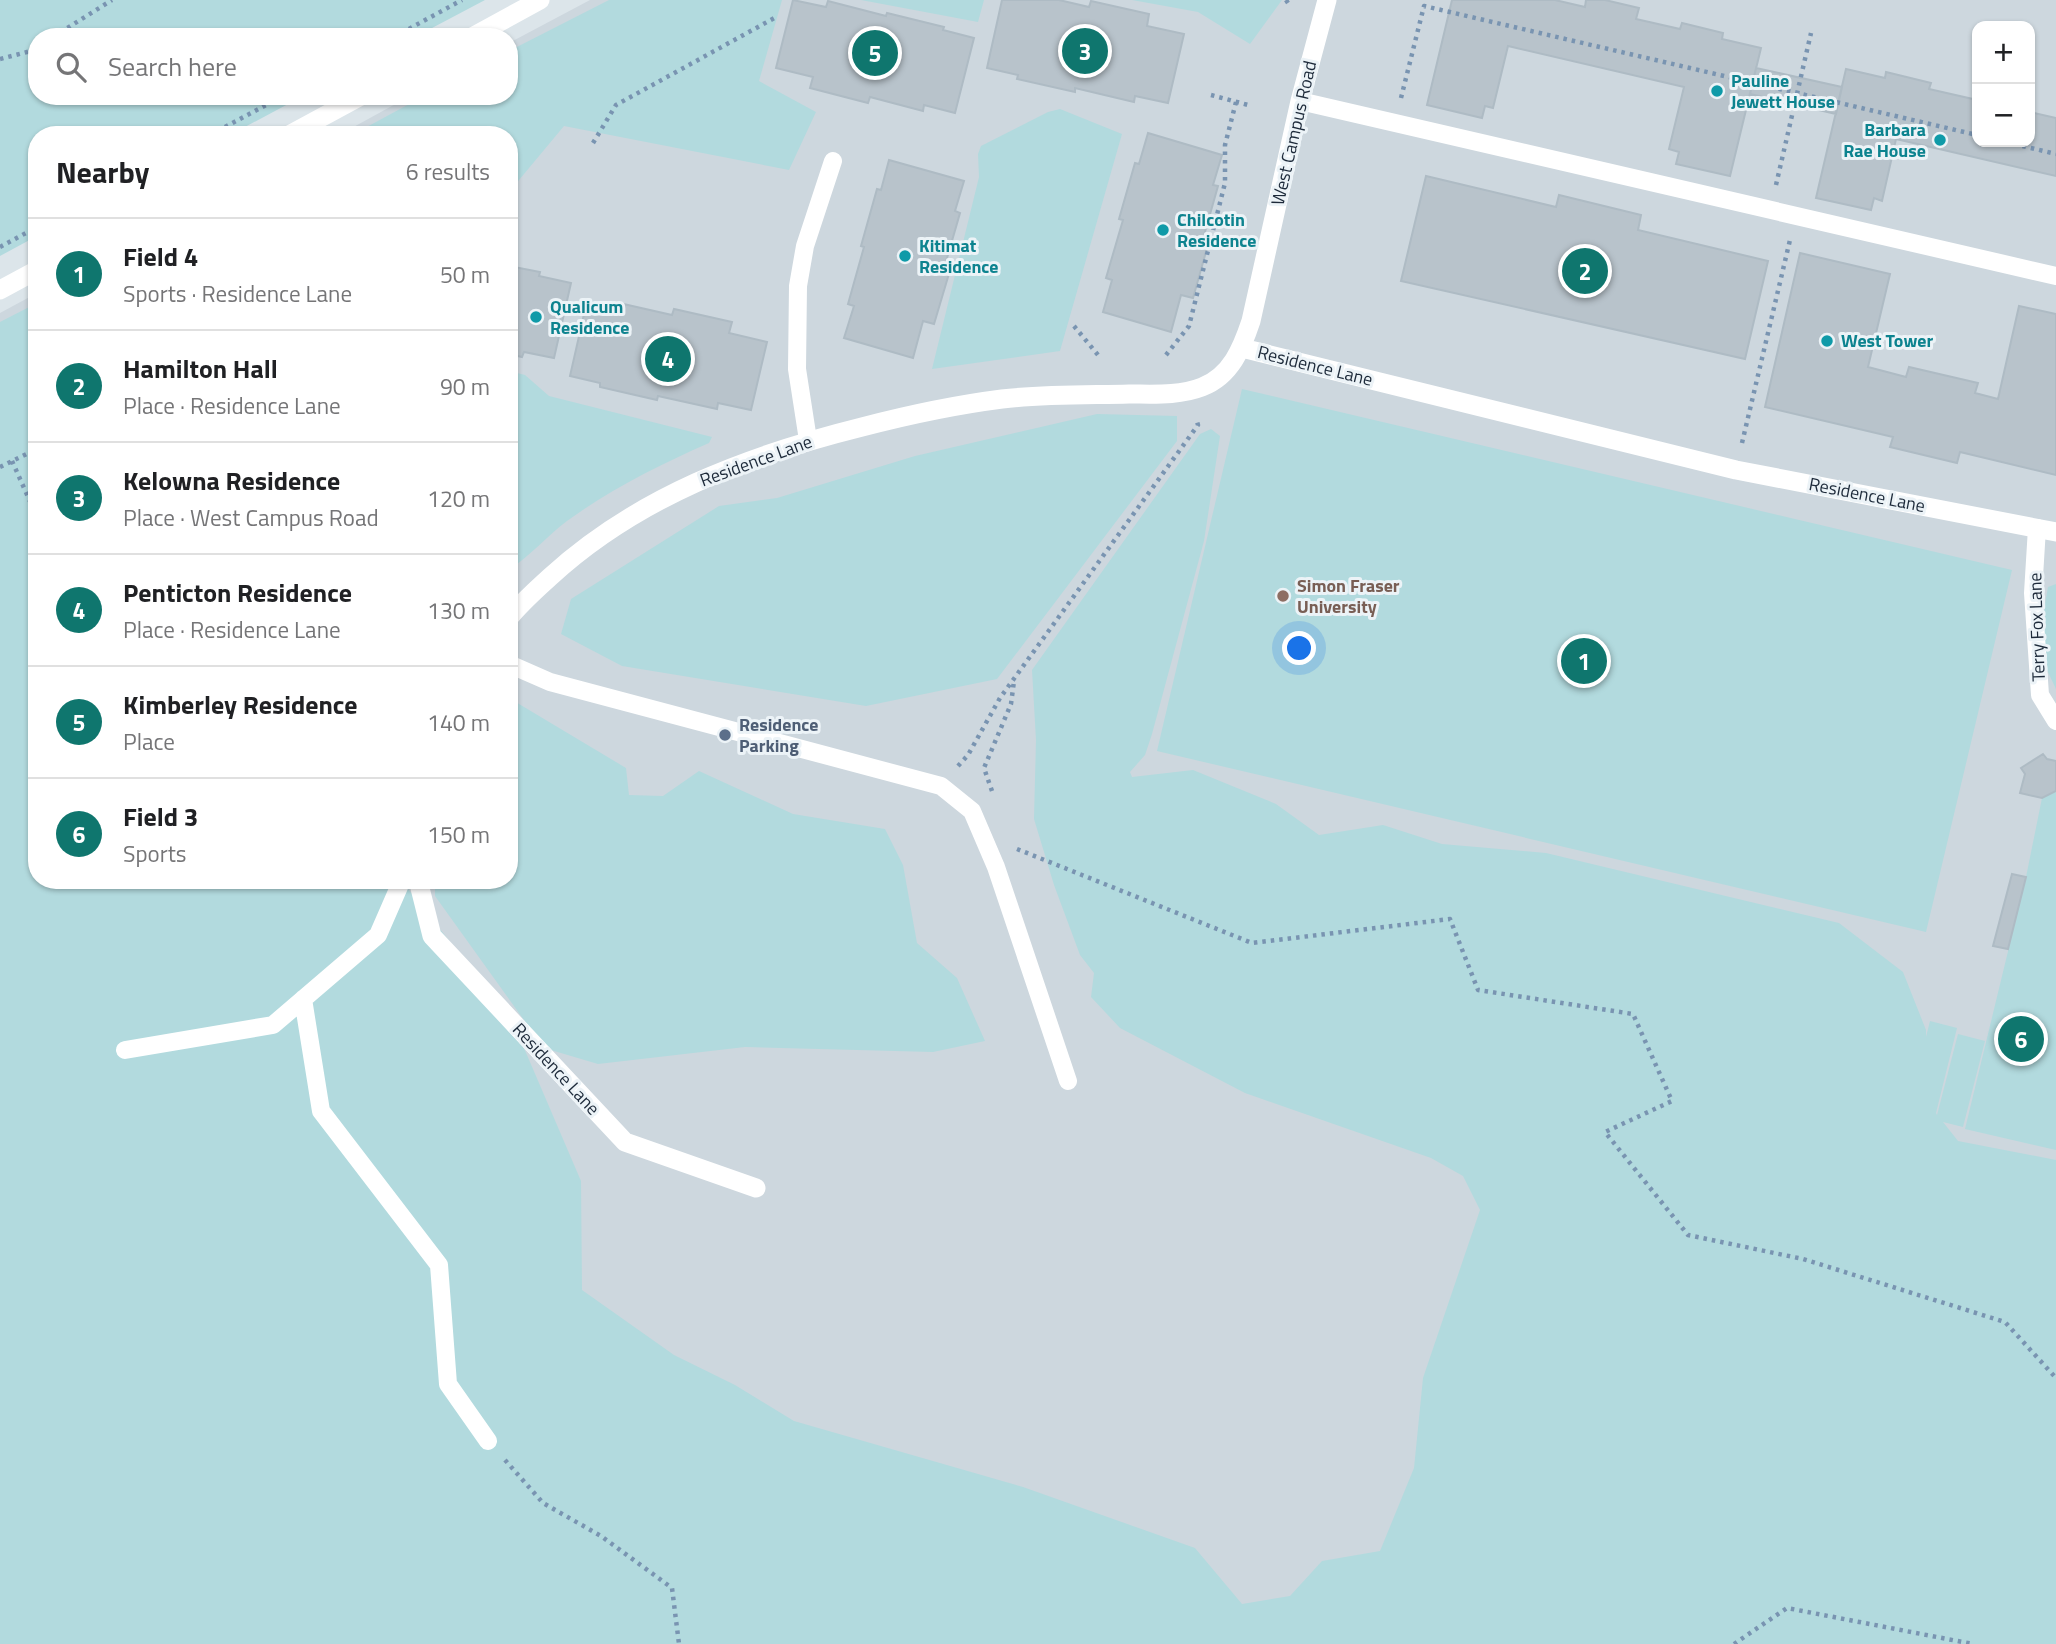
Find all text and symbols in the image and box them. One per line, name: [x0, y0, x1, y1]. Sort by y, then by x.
map controls: [1972, 21, 2035, 147]
button: +: [1972, 21, 2035, 84]
pin: 3: [1062, 25, 1108, 77]
pin: 5: [852, 27, 898, 79]
search box: [28, 28, 518, 105]
text: Search here: [108, 47, 237, 86]
icon: search: [52, 48, 90, 86]
street label: West Campus Road: [1264, 58, 1323, 208]
place label: Pauline Jewett House: [1731, 67, 1835, 115]
marker: Pauline Jewett House: [1709, 83, 1725, 99]
button: −: [1972, 84, 2035, 147]
place label: Barbara Rae House: [1843, 116, 1926, 164]
marker: Barbara Rae House: [1932, 132, 1948, 148]
text: Nearby: [56, 149, 149, 195]
text: 6 results: [406, 154, 490, 189]
place label: Chilcotin Residence: [1177, 206, 1257, 254]
marker: Chilcotin Residence: [1155, 222, 1171, 238]
place label: Kitimat Residence: [919, 232, 999, 280]
text: Field 4: [123, 237, 198, 276]
pin: 2: [1562, 245, 1608, 297]
marker: Kitimat Residence: [897, 248, 913, 264]
text: 1: [73, 257, 85, 292]
text: 50 m: [440, 257, 490, 292]
text: Sports · Residence Lane: [123, 276, 352, 311]
place label: Qualicum Residence: [550, 293, 630, 341]
marker: Qualicum Residence: [528, 309, 544, 325]
place label: West Tower: [1841, 327, 1933, 354]
pin: 4: [645, 333, 691, 385]
marker: West Tower: [1819, 333, 1835, 349]
street label: Residence Lane: [1255, 338, 1376, 393]
text: Hamilton Hall: [123, 349, 278, 388]
text: 2: [73, 369, 85, 404]
text: 90 m: [440, 369, 490, 404]
text: Place · Residence Lane: [123, 388, 341, 423]
street label: Residence Lane: [696, 428, 816, 493]
text: Kelowna Residence: [123, 461, 340, 500]
street label: Residence Lane: [1807, 470, 1927, 519]
text: 3: [73, 481, 85, 516]
text: 120 m: [427, 481, 490, 516]
text: Place · West Campus Road: [123, 500, 379, 535]
place label: Simon Fraser University: [1297, 572, 1400, 620]
street label: Terry Fox Lane: [2021, 572, 2052, 682]
text: Penticton Residence: [123, 573, 352, 612]
marker: Simon Fraser University: [1275, 588, 1291, 604]
text: 4: [73, 593, 85, 628]
text: 130 m: [427, 593, 490, 628]
text: Place · Residence Lane: [123, 612, 341, 647]
your location: [1282, 631, 1316, 665]
pin: 1: [1561, 635, 1607, 687]
text: Kimberley Residence: [123, 685, 358, 724]
text: 5: [73, 705, 85, 740]
text: 140 m: [427, 705, 490, 740]
place label: Residence Parking: [739, 711, 819, 759]
text: Place: [123, 724, 175, 759]
marker: Residence Parking: [717, 727, 733, 743]
text: Field 3: [123, 797, 198, 836]
text: 6: [73, 817, 85, 852]
text: 150 m: [427, 817, 490, 852]
text: Sports: [123, 836, 186, 871]
pin: 6: [1998, 1013, 2044, 1065]
street label: Residence Lane: [506, 1016, 606, 1121]

